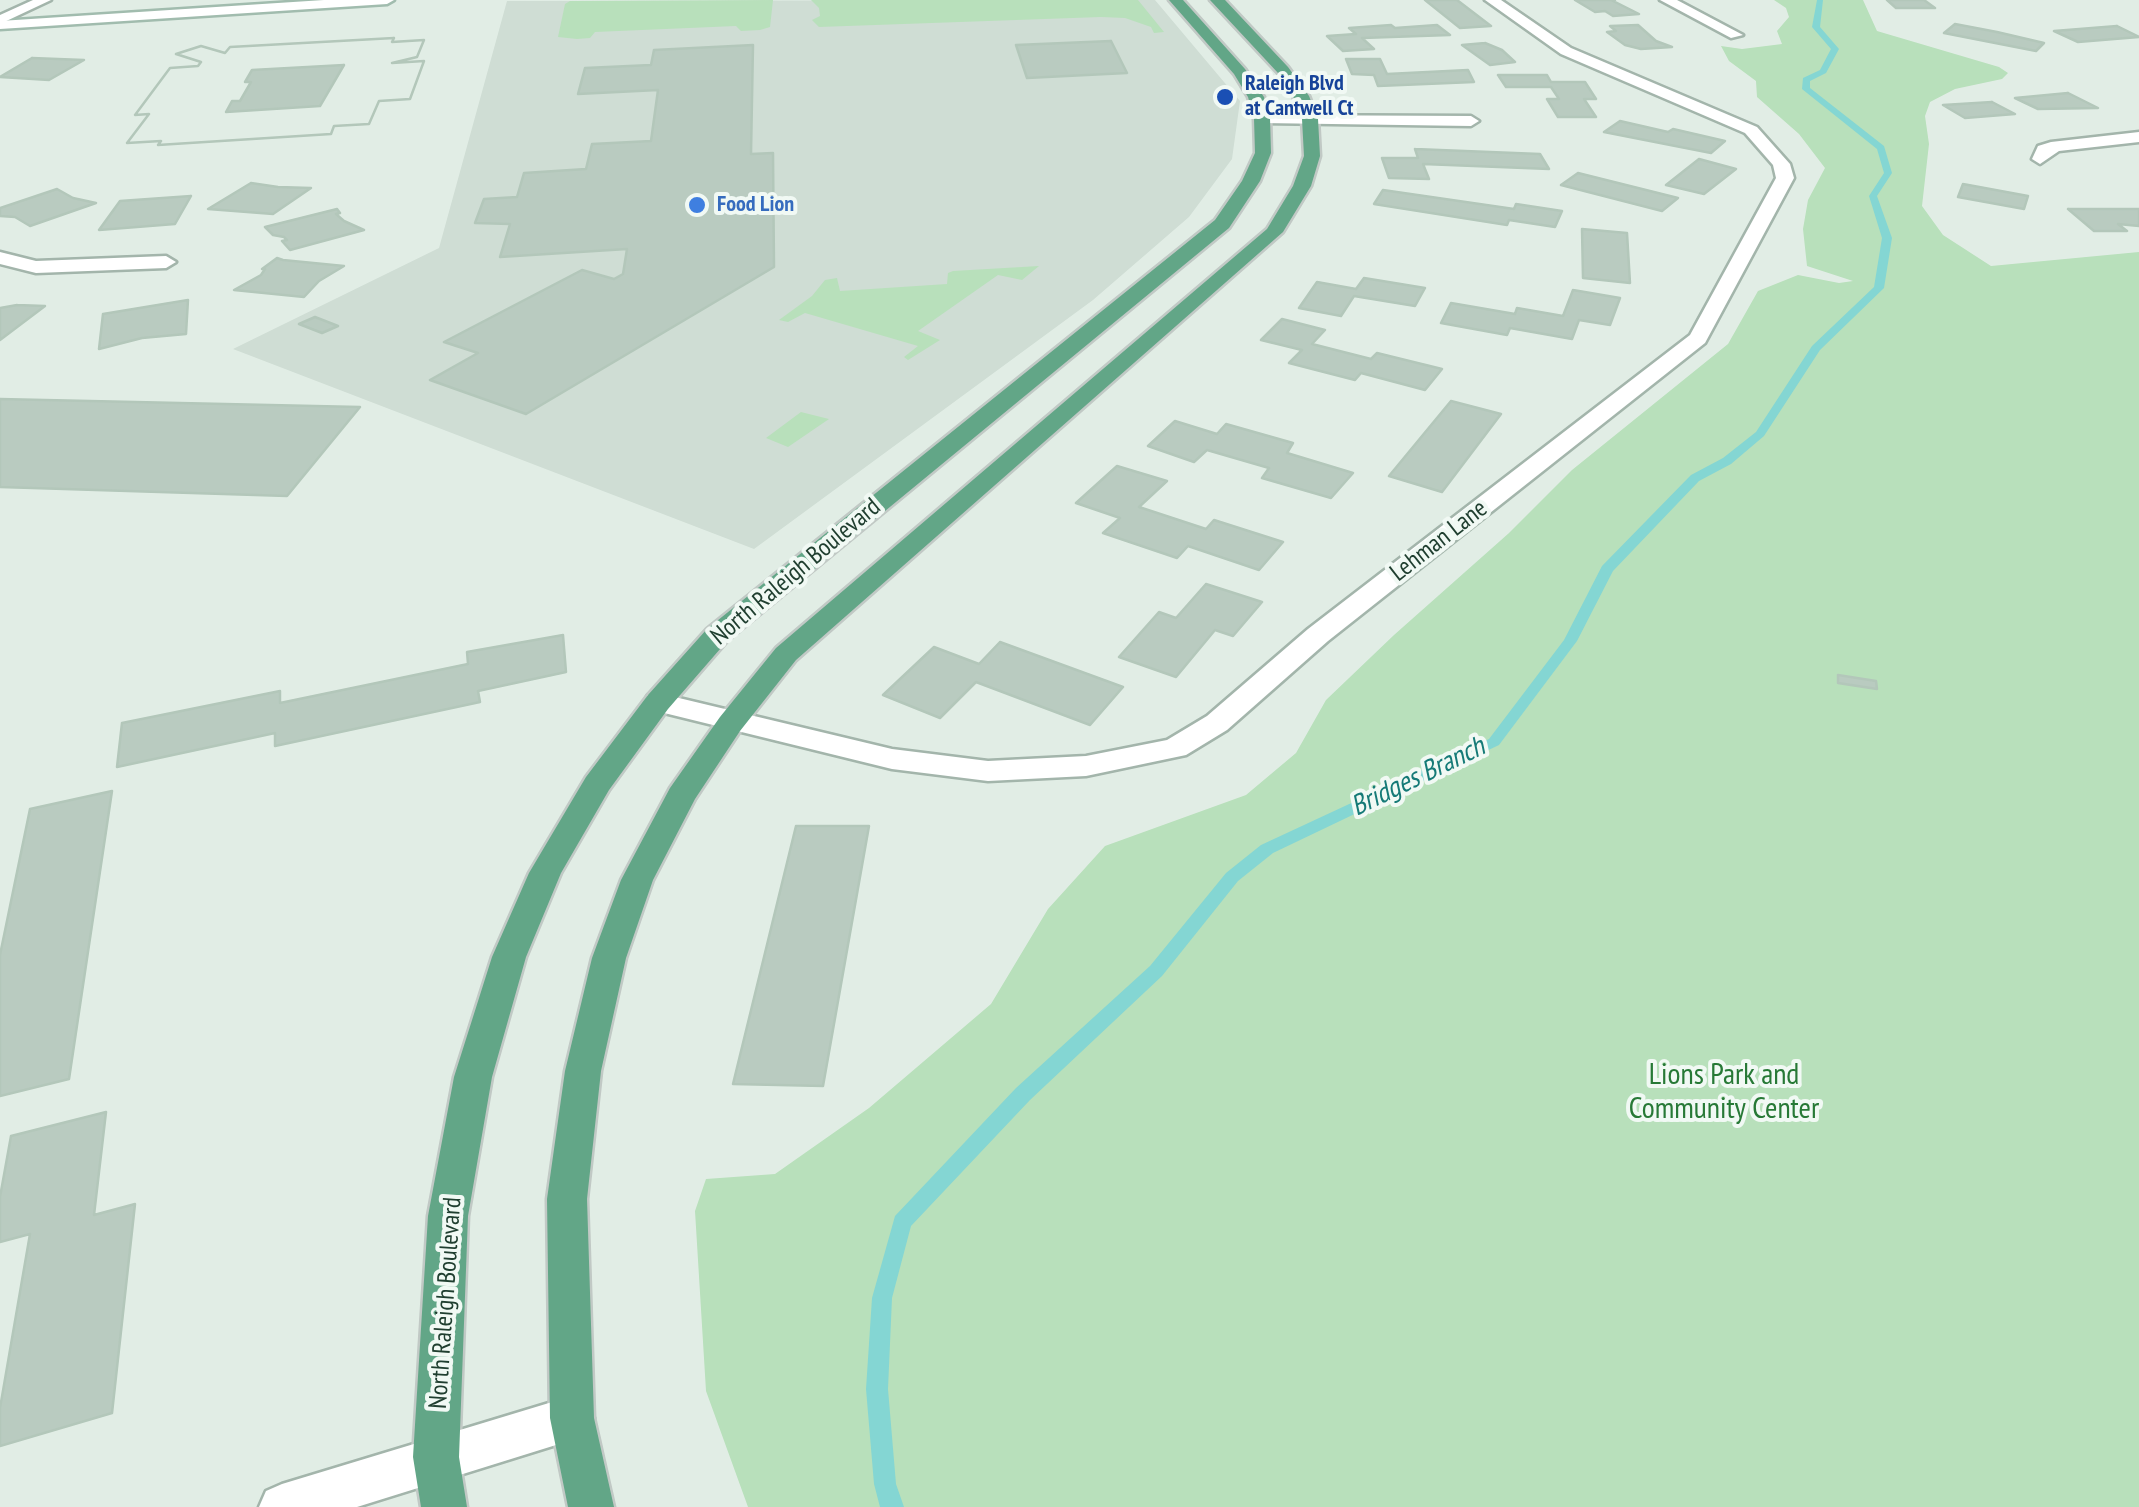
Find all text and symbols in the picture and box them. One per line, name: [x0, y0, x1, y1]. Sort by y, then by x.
place label: Raleigh Blvd at Cantwell Ct: [1245, 71, 1353, 122]
marker: Raleigh Blvd at Cantwell Ct: [1214, 86, 1236, 108]
place label: Food Lion: [717, 192, 794, 218]
marker: Food Lion: [686, 194, 708, 216]
street label: North Raleigh Boulevard: [705, 492, 887, 652]
street label: Lehman Lane: [1385, 494, 1493, 588]
water label: Bridges Branch: [1346, 730, 1490, 824]
park label: Lions Park and Community Center: [1629, 1057, 1819, 1128]
street label: North Raleigh Boulevard: [424, 1196, 468, 1410]

